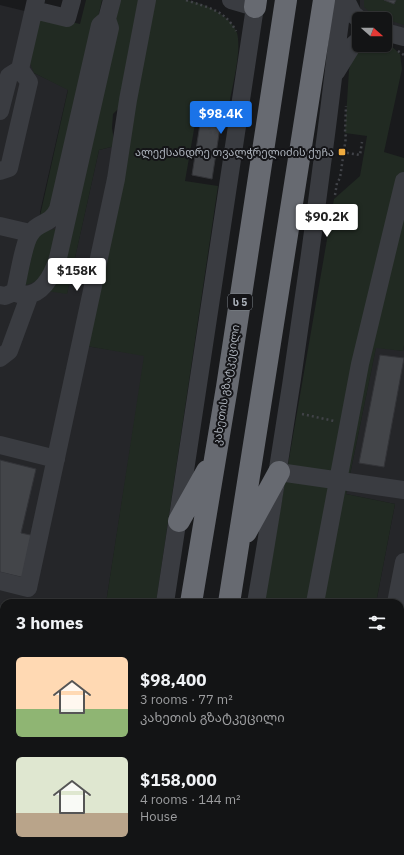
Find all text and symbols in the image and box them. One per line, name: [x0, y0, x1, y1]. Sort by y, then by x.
north arrow: [352, 12, 392, 52]
map controls: [352, 12, 392, 52]
pin: $98.4K: [188, 101, 254, 135]
text: $98.4K: [199, 105, 243, 122]
place label: ალექსანდრე თვალჭრელიძის ქუჩა: [135, 145, 334, 159]
marker: ალექსანდრე თვალჭრელიძის ქუჩა: [337, 147, 347, 157]
pin: $90.2K: [294, 204, 360, 238]
text: $90.2K: [305, 208, 349, 225]
pin: $158K: [49, 258, 105, 292]
text: $158K: [57, 262, 97, 279]
road number: ს 5: [228, 294, 252, 310]
street label: კახეთის გზატკეცილი: [210, 323, 242, 447]
text: 3 homes: [16, 612, 83, 634]
icon: filters: [366, 612, 388, 634]
text: $98,400: [140, 669, 207, 691]
icon: home: [48, 673, 96, 721]
text: 3 rooms · 77 m²: [140, 691, 233, 708]
text: კახეთის გზატკეცილი: [140, 709, 285, 726]
text: $158,000: [140, 769, 217, 791]
icon: home: [48, 773, 96, 821]
text: 4 rooms · 144 m²: [140, 791, 241, 808]
text: House: [140, 808, 177, 825]

